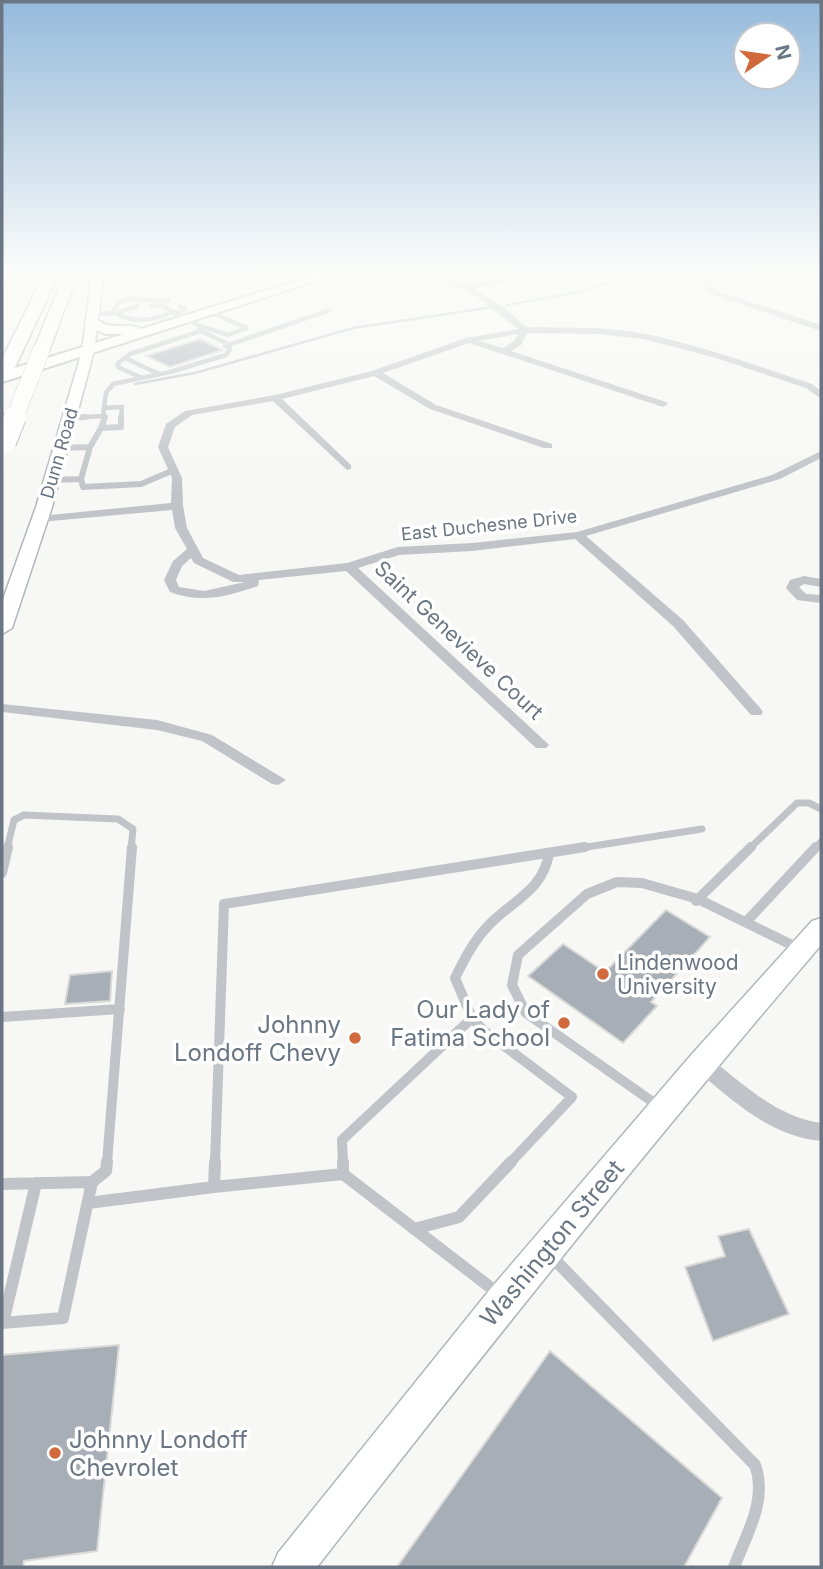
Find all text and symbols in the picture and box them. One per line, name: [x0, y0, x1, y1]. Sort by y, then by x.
north arrow: [732, 21, 802, 91]
text: N: [770, 43, 796, 62]
street label: Dunn Road: [36, 405, 82, 501]
street label: East Duchesne Drive: [400, 505, 578, 545]
street label: Saint Genevieve Court: [370, 555, 549, 725]
place label: Lindenwood University: [617, 950, 739, 999]
marker: Lindenwood University: [595, 966, 611, 982]
place label: Our Lady of Fatima School: [390, 995, 550, 1052]
place label: Johnny Londoff Chevy: [174, 1010, 341, 1067]
marker: Our Lady of Fatima School: [556, 1015, 572, 1031]
marker: Johnny Londoff Chevy: [347, 1030, 363, 1046]
street label: Washington Street: [474, 1154, 630, 1332]
place label: Johnny Londoff Chevrolet: [69, 1425, 248, 1482]
marker: Johnny Londoff Chevrolet: [47, 1445, 63, 1461]

